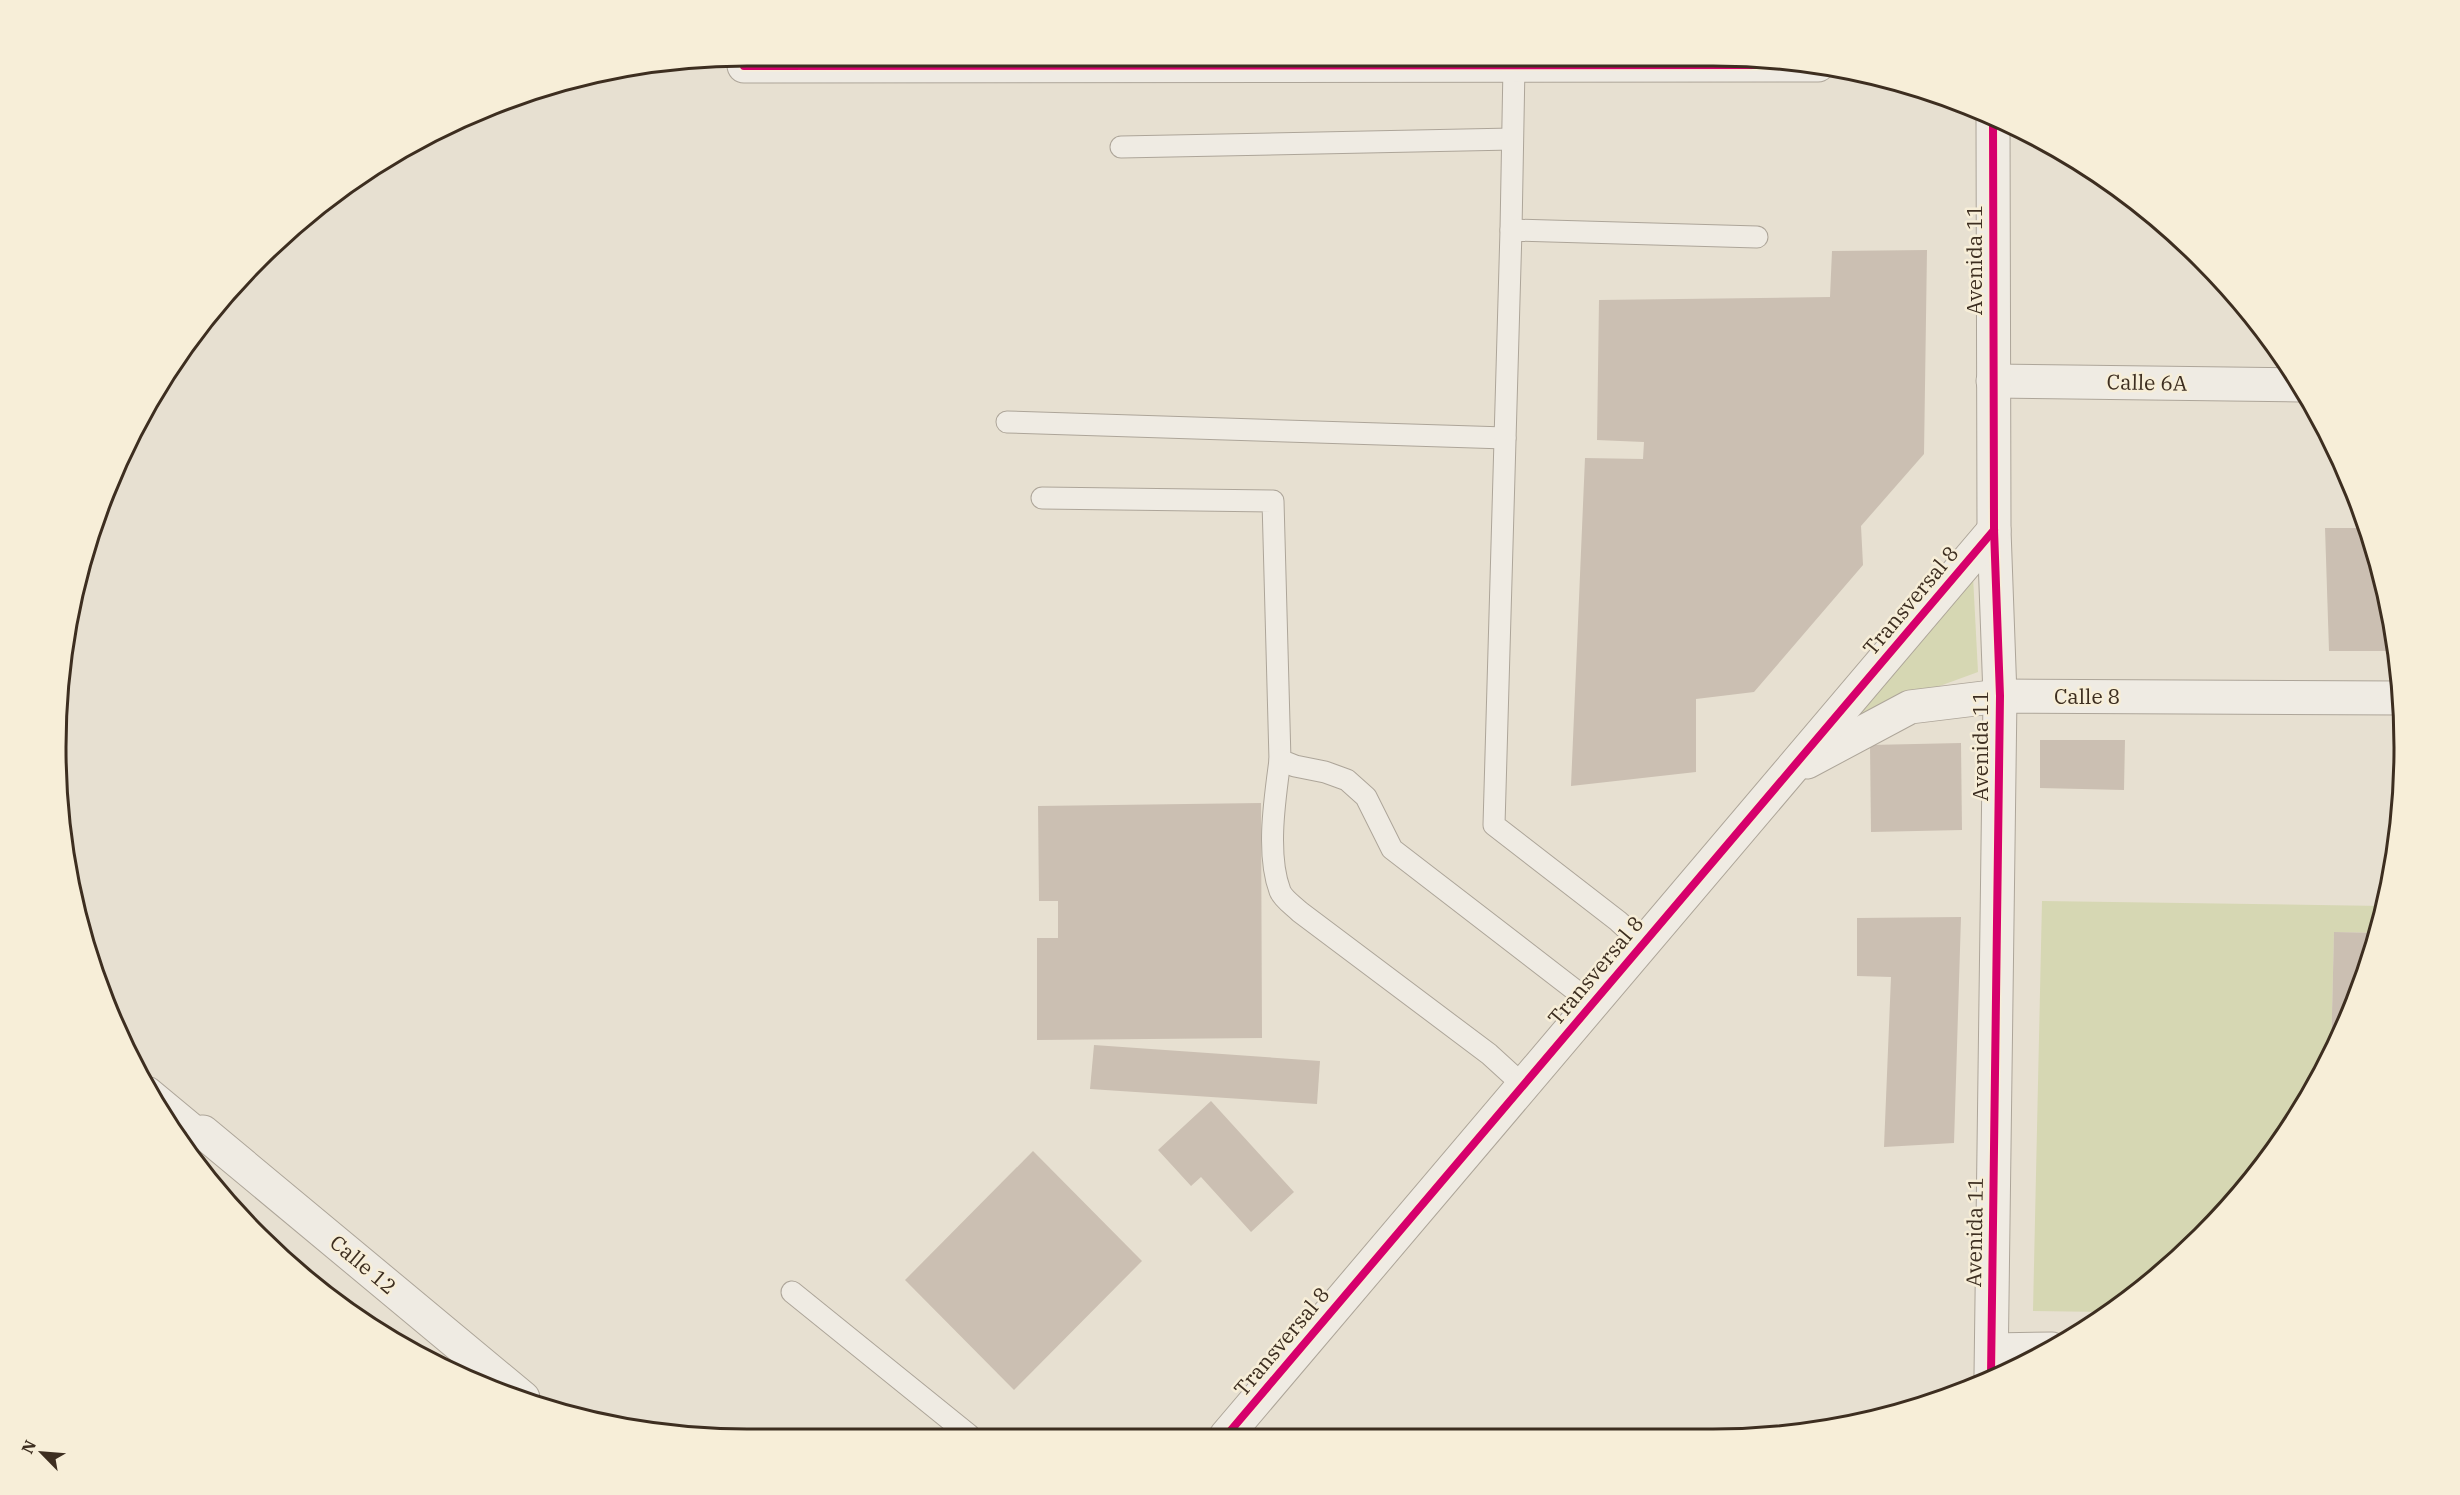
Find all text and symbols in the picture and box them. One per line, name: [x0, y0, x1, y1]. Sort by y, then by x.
street label: Avenida 11: [1960, 205, 1988, 315]
street label: Calle 6A: [2106, 367, 2188, 397]
street label: Transversal 8: [1856, 540, 1964, 661]
street label: Calle 8: [2054, 682, 2120, 710]
street label: Avenida 11: [1966, 691, 1994, 801]
street label: Transversal 8: [1541, 910, 1649, 1031]
street label: Avenida 11: [1959, 1177, 1989, 1287]
street label: Calle 12: [324, 1228, 403, 1300]
street label: Transversal 8: [1227, 1281, 1335, 1402]
north arrow: [12, 1423, 72, 1483]
text: N: [17, 1437, 40, 1457]

